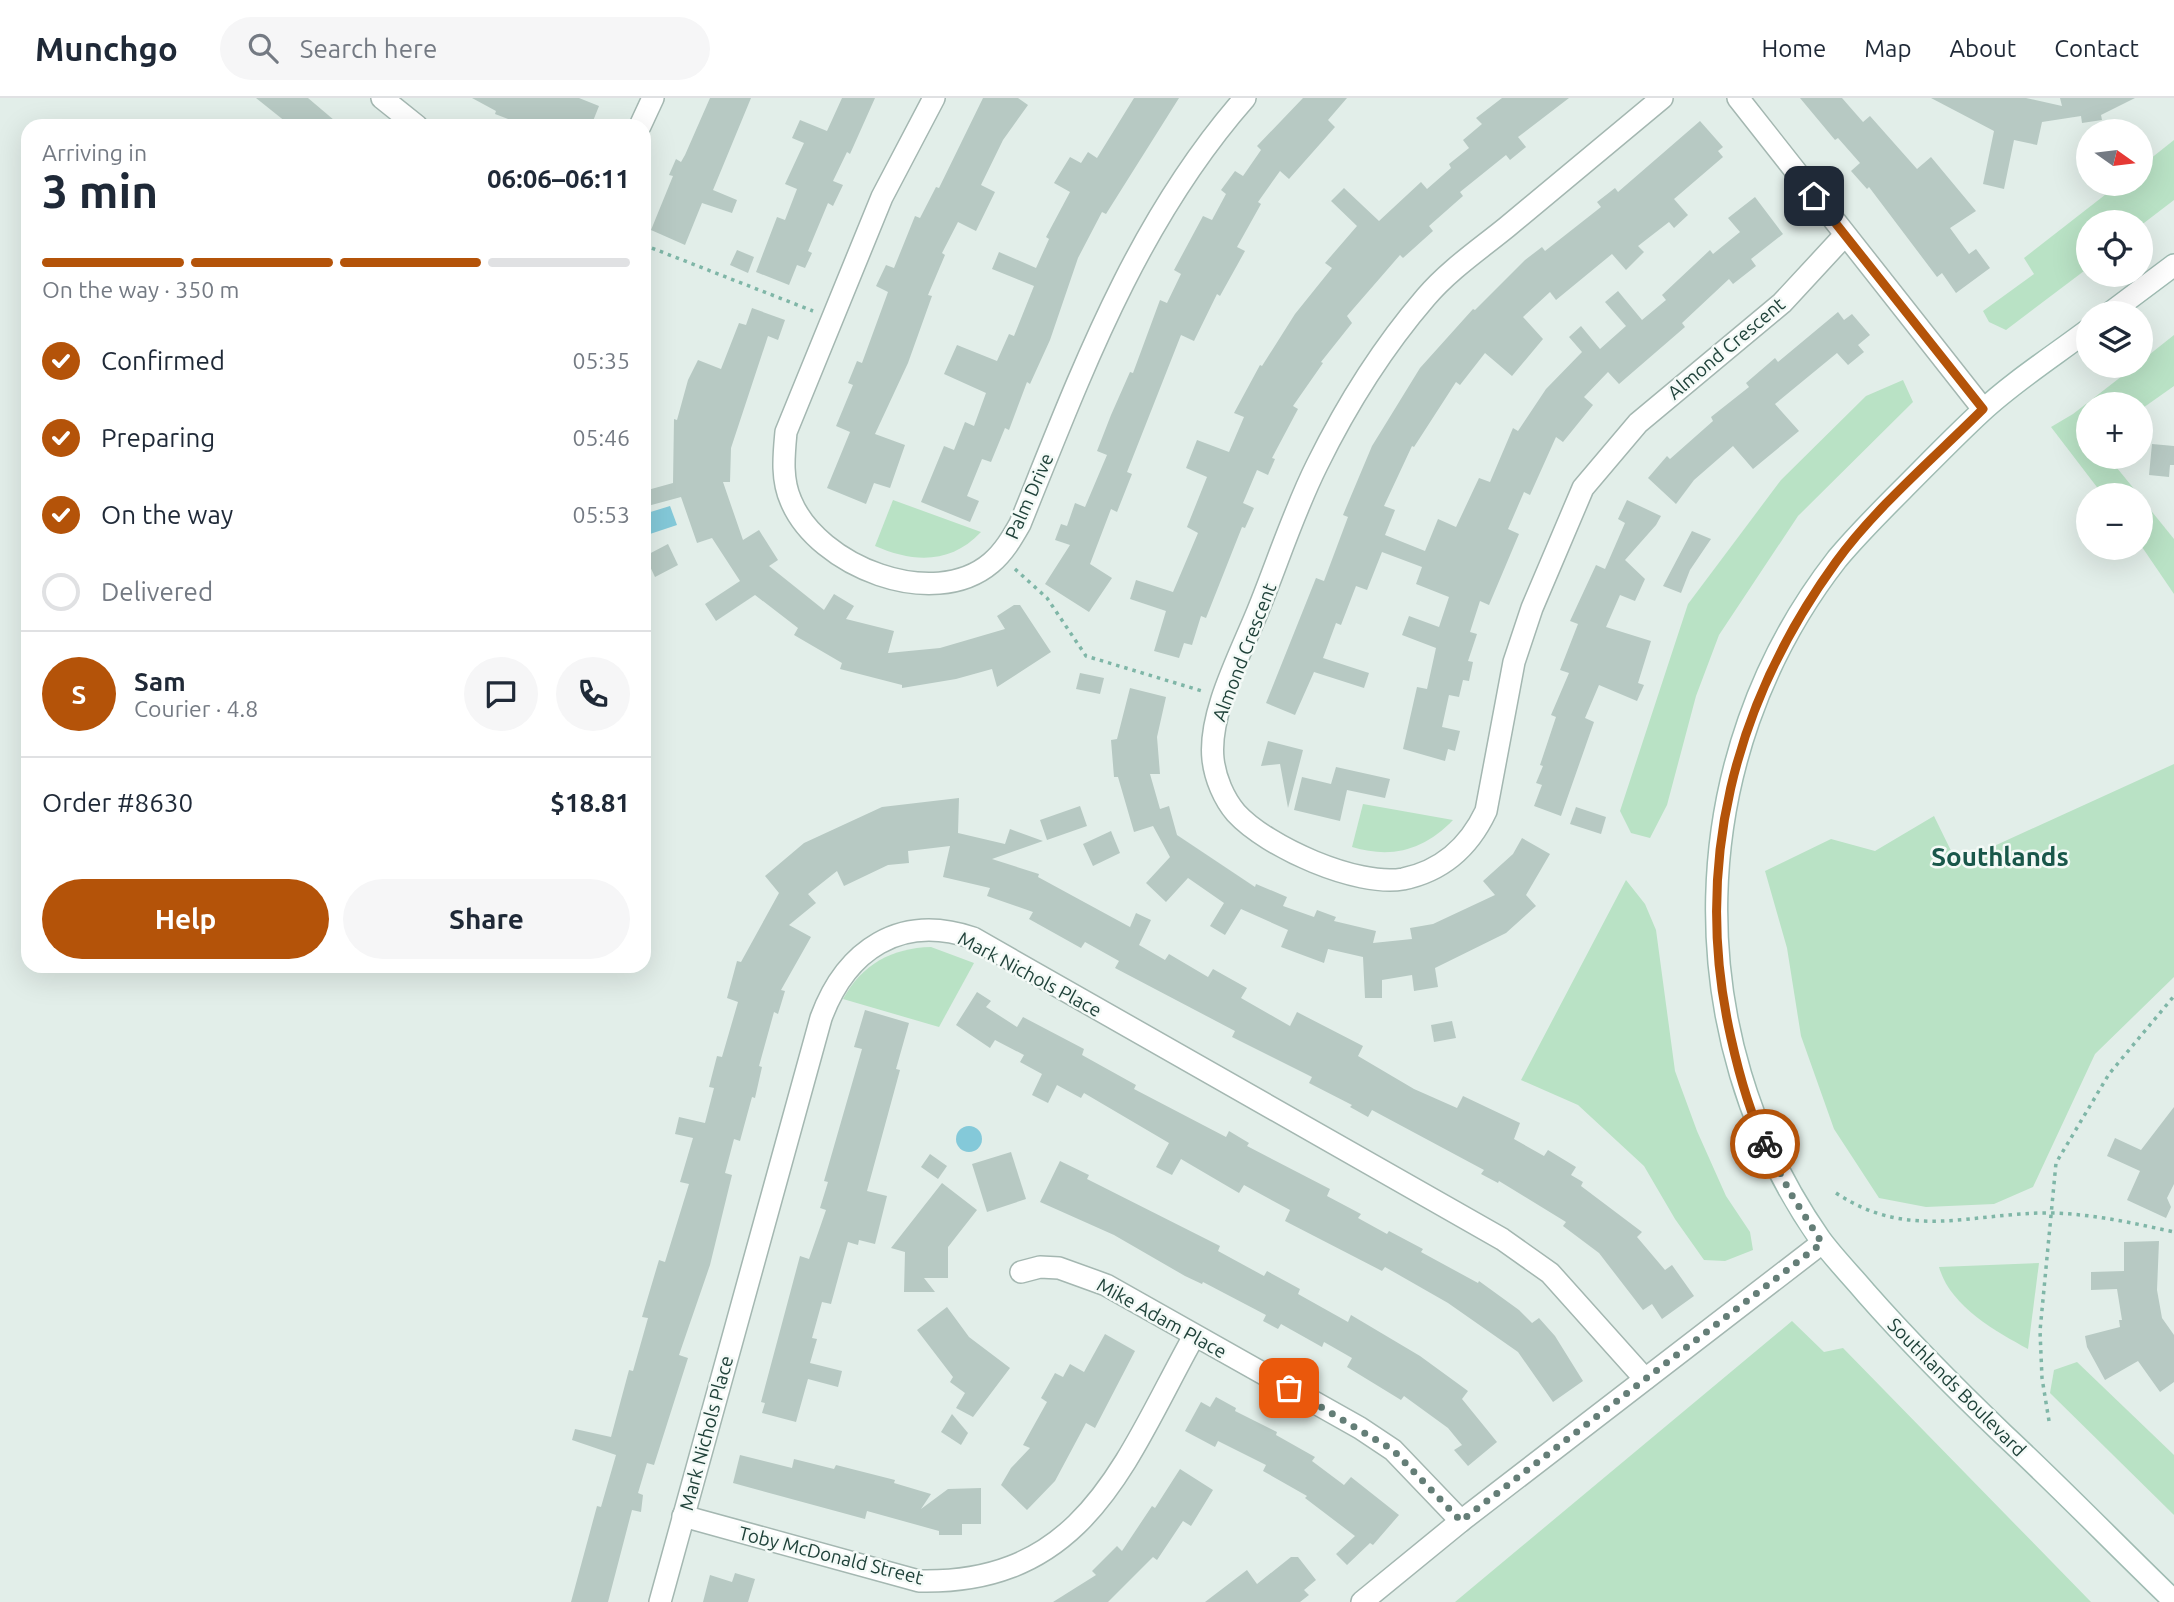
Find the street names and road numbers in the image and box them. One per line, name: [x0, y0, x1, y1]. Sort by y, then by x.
street label: Almond Crescent: [1663, 292, 1790, 403]
street label: Palm Drive: [1000, 450, 1058, 542]
street label: Almond Crescent: [1208, 579, 1281, 724]
street label: Mark Nichols Place: [954, 927, 1106, 1021]
street label: Mike Adam Place: [1093, 1273, 1231, 1363]
street label: Southlands Boulevard: [1883, 1313, 2031, 1461]
street label: Mark Nichols Place: [675, 1353, 737, 1513]
street label: Toby McDonald Street: [736, 1521, 926, 1589]

